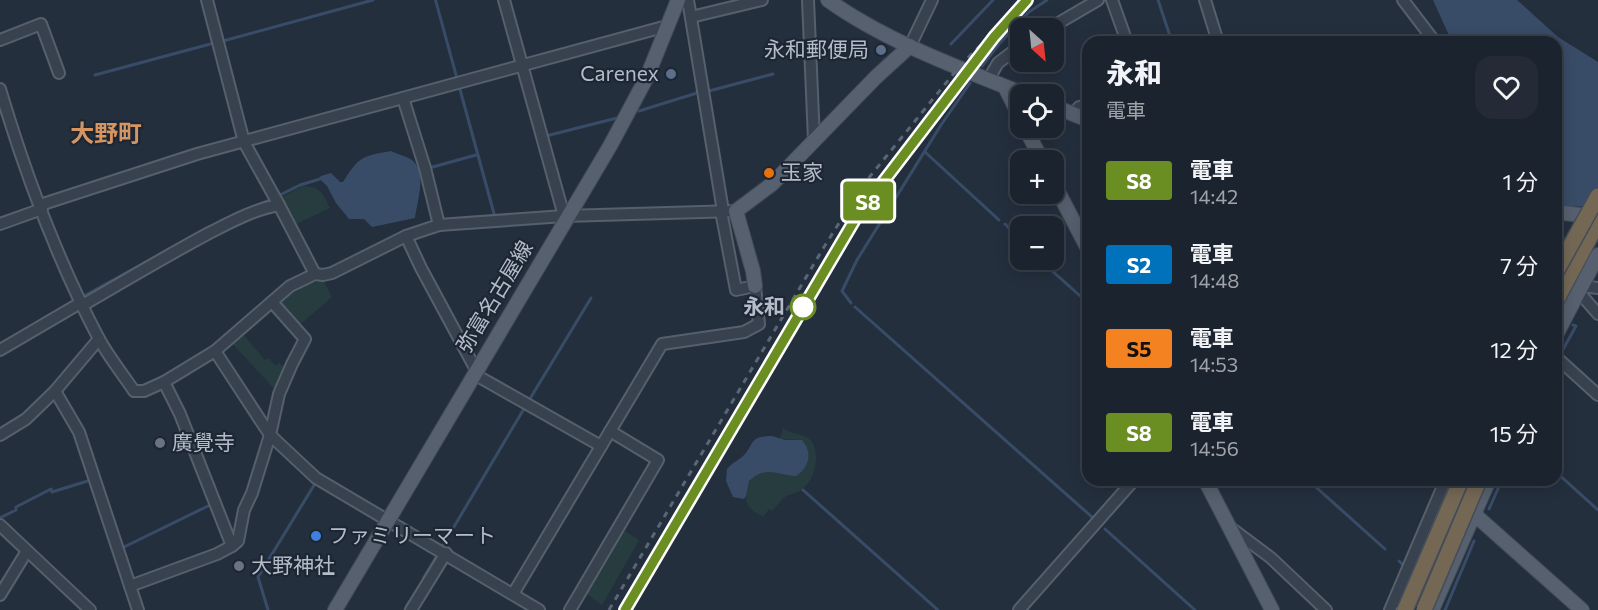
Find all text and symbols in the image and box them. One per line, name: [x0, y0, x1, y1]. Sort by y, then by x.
north arrow: [1010, 18, 1064, 72]
map controls: [1010, 18, 1064, 270]
place label: 永和郵便局: [764, 36, 869, 61]
marker: 永和郵便局: [874, 43, 888, 57]
text: 永和: [1106, 55, 1162, 89]
button: heart: [1475, 56, 1538, 119]
place label: Carenex: [580, 60, 659, 85]
marker: Carenex: [664, 67, 678, 81]
button: locate: [1010, 84, 1064, 138]
text: 電車: [1106, 98, 1146, 122]
district label: 大野町: [70, 118, 142, 147]
button: +: [1010, 150, 1064, 204]
text: 電車: [1190, 156, 1234, 183]
place label: 玉家: [781, 159, 823, 184]
marker: 玉家: [762, 166, 776, 180]
text: S8: [1126, 168, 1152, 193]
text: 1 分: [1502, 168, 1538, 195]
line badge: S8: [841, 182, 895, 220]
text: 14:42: [1190, 184, 1238, 208]
text: S8: [855, 189, 881, 214]
button: −: [1010, 216, 1064, 270]
street label: 弥富名古屋線: [451, 236, 537, 357]
text: 電車: [1190, 240, 1234, 267]
text: S2: [1127, 252, 1151, 277]
text: 7 分: [1500, 252, 1538, 279]
text: 14:48: [1190, 268, 1239, 292]
place label: 永和: [743, 293, 785, 318]
marker: 永和: [790, 294, 816, 320]
text: 電車: [1190, 324, 1234, 351]
text: S5: [1127, 336, 1151, 361]
text: 12 分: [1490, 336, 1538, 363]
text: 14:53: [1190, 352, 1238, 376]
text: 電車: [1190, 408, 1234, 435]
text: S8: [1126, 420, 1152, 445]
text: 15 分: [1490, 420, 1538, 447]
place label: 廣覺寺: [172, 429, 235, 454]
marker: 廣覺寺: [153, 436, 167, 450]
text: 14:56: [1190, 436, 1239, 460]
place label: ファミリーマート: [328, 522, 496, 547]
marker: ファミリーマート: [309, 529, 323, 543]
place label: 大野神社: [251, 552, 335, 577]
marker: 大野神社: [232, 559, 246, 573]

